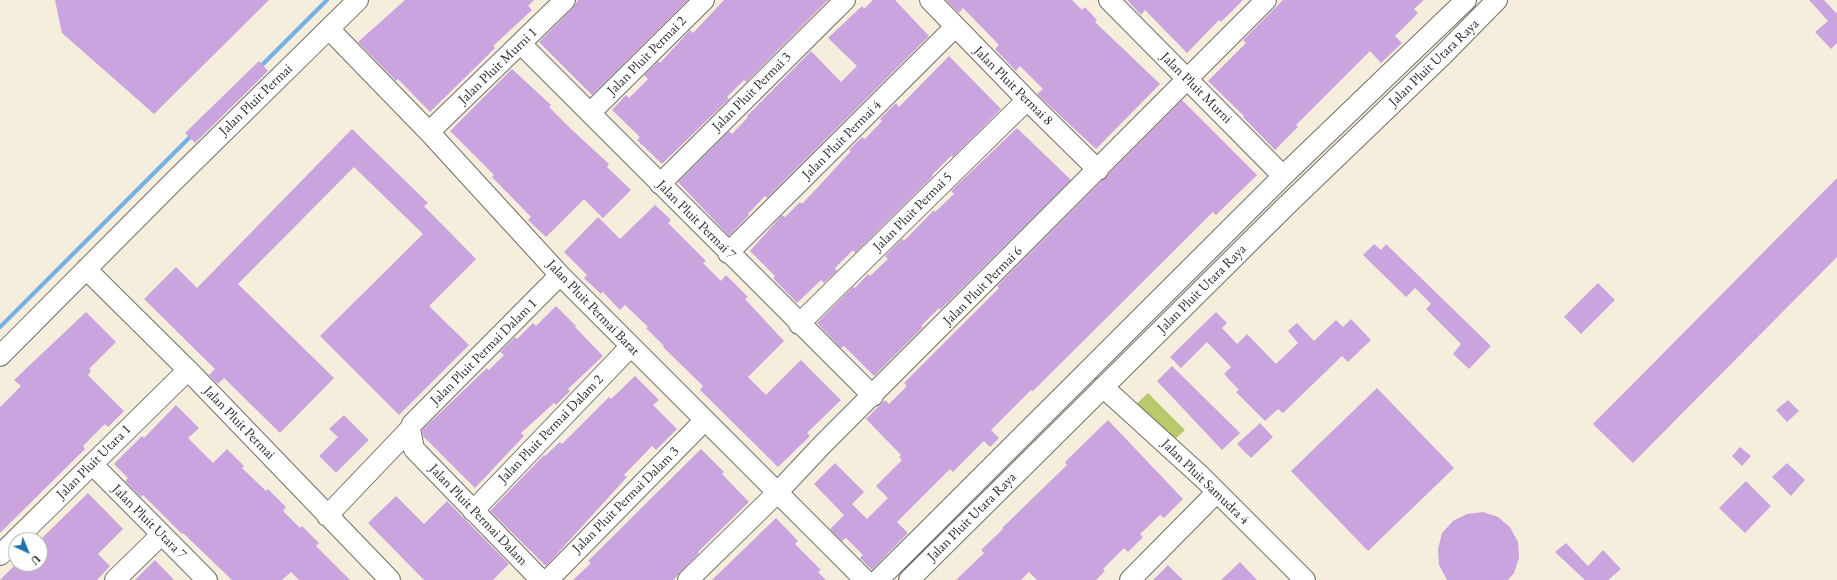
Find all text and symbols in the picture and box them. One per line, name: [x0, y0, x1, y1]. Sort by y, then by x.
street label: Jalan Pluit Permai 2: [604, 13, 690, 99]
street label: Jalan Pluit Utara Raya: [1385, 16, 1483, 110]
street label: Jalan Pluit Murni 1: [455, 24, 541, 108]
street label: Jalan Pluit Permai 8: [970, 43, 1056, 129]
street label: Jalan Pluit Permai 3: [709, 49, 795, 135]
street label: Jalan Pluit Murni: [1157, 49, 1235, 127]
street label: Jalan Pluit Permai: [216, 61, 296, 139]
street label: Jalan Pluit Permai 4: [799, 97, 885, 183]
street label: Jalan Pluit Permai 5: [870, 169, 956, 255]
street label: Jalan Pluit Permai 7: [653, 177, 739, 263]
street label: Jalan Pluit Utara Raya: [1154, 241, 1250, 337]
street label: Jalan Pluit Permai 6: [940, 243, 1026, 329]
street label: Jalan Pluit Permai Barat: [543, 257, 643, 359]
street label: Jalan Pluit Permai Dalam 1: [427, 295, 541, 409]
street label: Jalan Pluit Permai Dalam 2: [495, 371, 607, 487]
street label: Jalan Pluit Permai: [200, 383, 278, 463]
street label: Jalan Pluit Utara 1: [53, 421, 135, 503]
street label: Jalan Pluit Samudra 4: [1158, 436, 1252, 528]
street label: Jalan Pluit Permai Dalam 3: [569, 443, 683, 557]
street label: Jalan Pluit Permai Dalam: [425, 461, 531, 569]
street label: Jalan Pluit Utara Raya: [924, 469, 1020, 565]
street label: Jalan Pluit Utara 7: [108, 481, 190, 563]
north arrow: [8, 532, 48, 572]
text: U: [28, 552, 43, 568]

